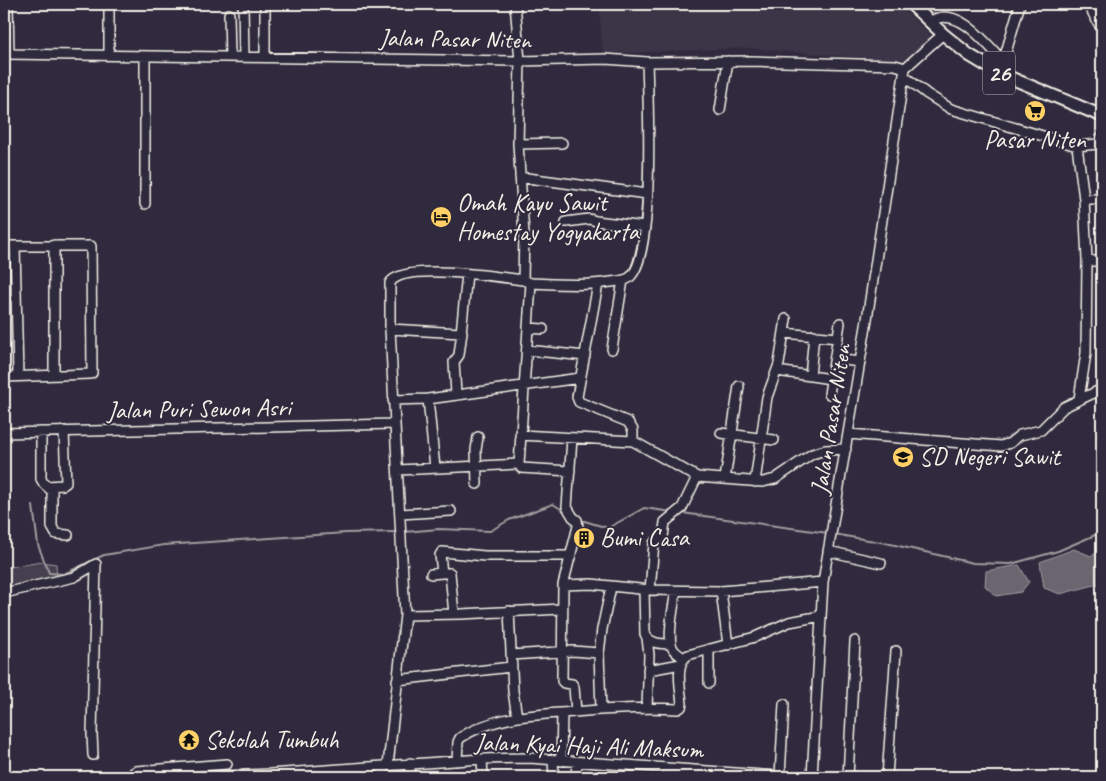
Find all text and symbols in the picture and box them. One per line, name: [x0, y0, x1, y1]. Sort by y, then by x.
street label: Jalan Pasar Niten: [378, 22, 533, 56]
road number: 26: [983, 52, 1015, 94]
supermarket icon: Pasar Niten: [1023, 99, 1047, 123]
place label: Pasar Niten: [984, 124, 1087, 156]
place label: Omah Kayu Sawit Homestay Yogyakarta: [457, 187, 641, 248]
hotel icon: Omah Kayu Sawit Homestay Yogyakarta: [429, 205, 453, 229]
street label: Jalan Pasar Niten: [803, 340, 859, 497]
street label: Jalan Puri Sewon Asri: [106, 391, 294, 427]
place label: SD Negeri Sawit: [919, 441, 1063, 473]
school or university icon: SD Negeri Sawit: [891, 445, 915, 469]
place label: Bumi Casa: [600, 522, 691, 554]
building icon: Bumi Casa: [572, 526, 596, 550]
place label: Sekolah Tumbuh: [205, 724, 339, 756]
street label: Jalan Kyai Haji Ali Maksum: [473, 726, 705, 766]
temple icon: Sekolah Tumbuh: [177, 728, 201, 752]

